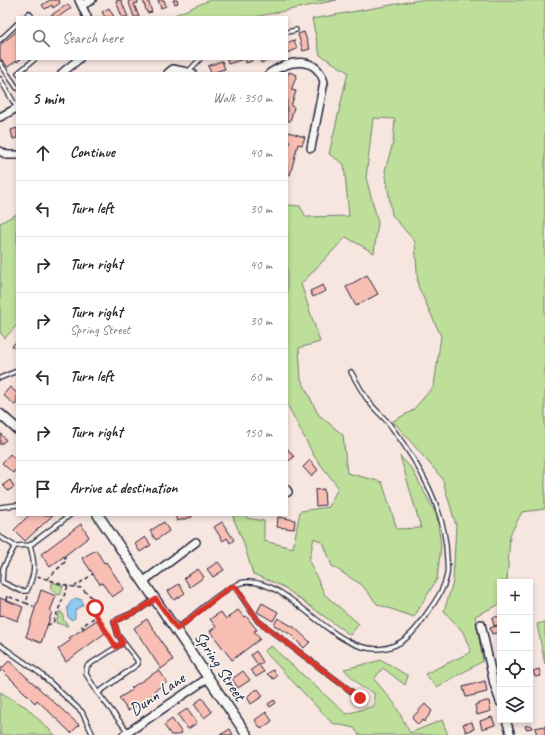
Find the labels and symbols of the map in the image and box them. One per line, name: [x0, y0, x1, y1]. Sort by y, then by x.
route start: [86, 599, 104, 617]
street label: Spring Street: [190, 627, 251, 707]
street label: Dunn Lane: [125, 667, 190, 720]
route end: [351, 689, 369, 707]

